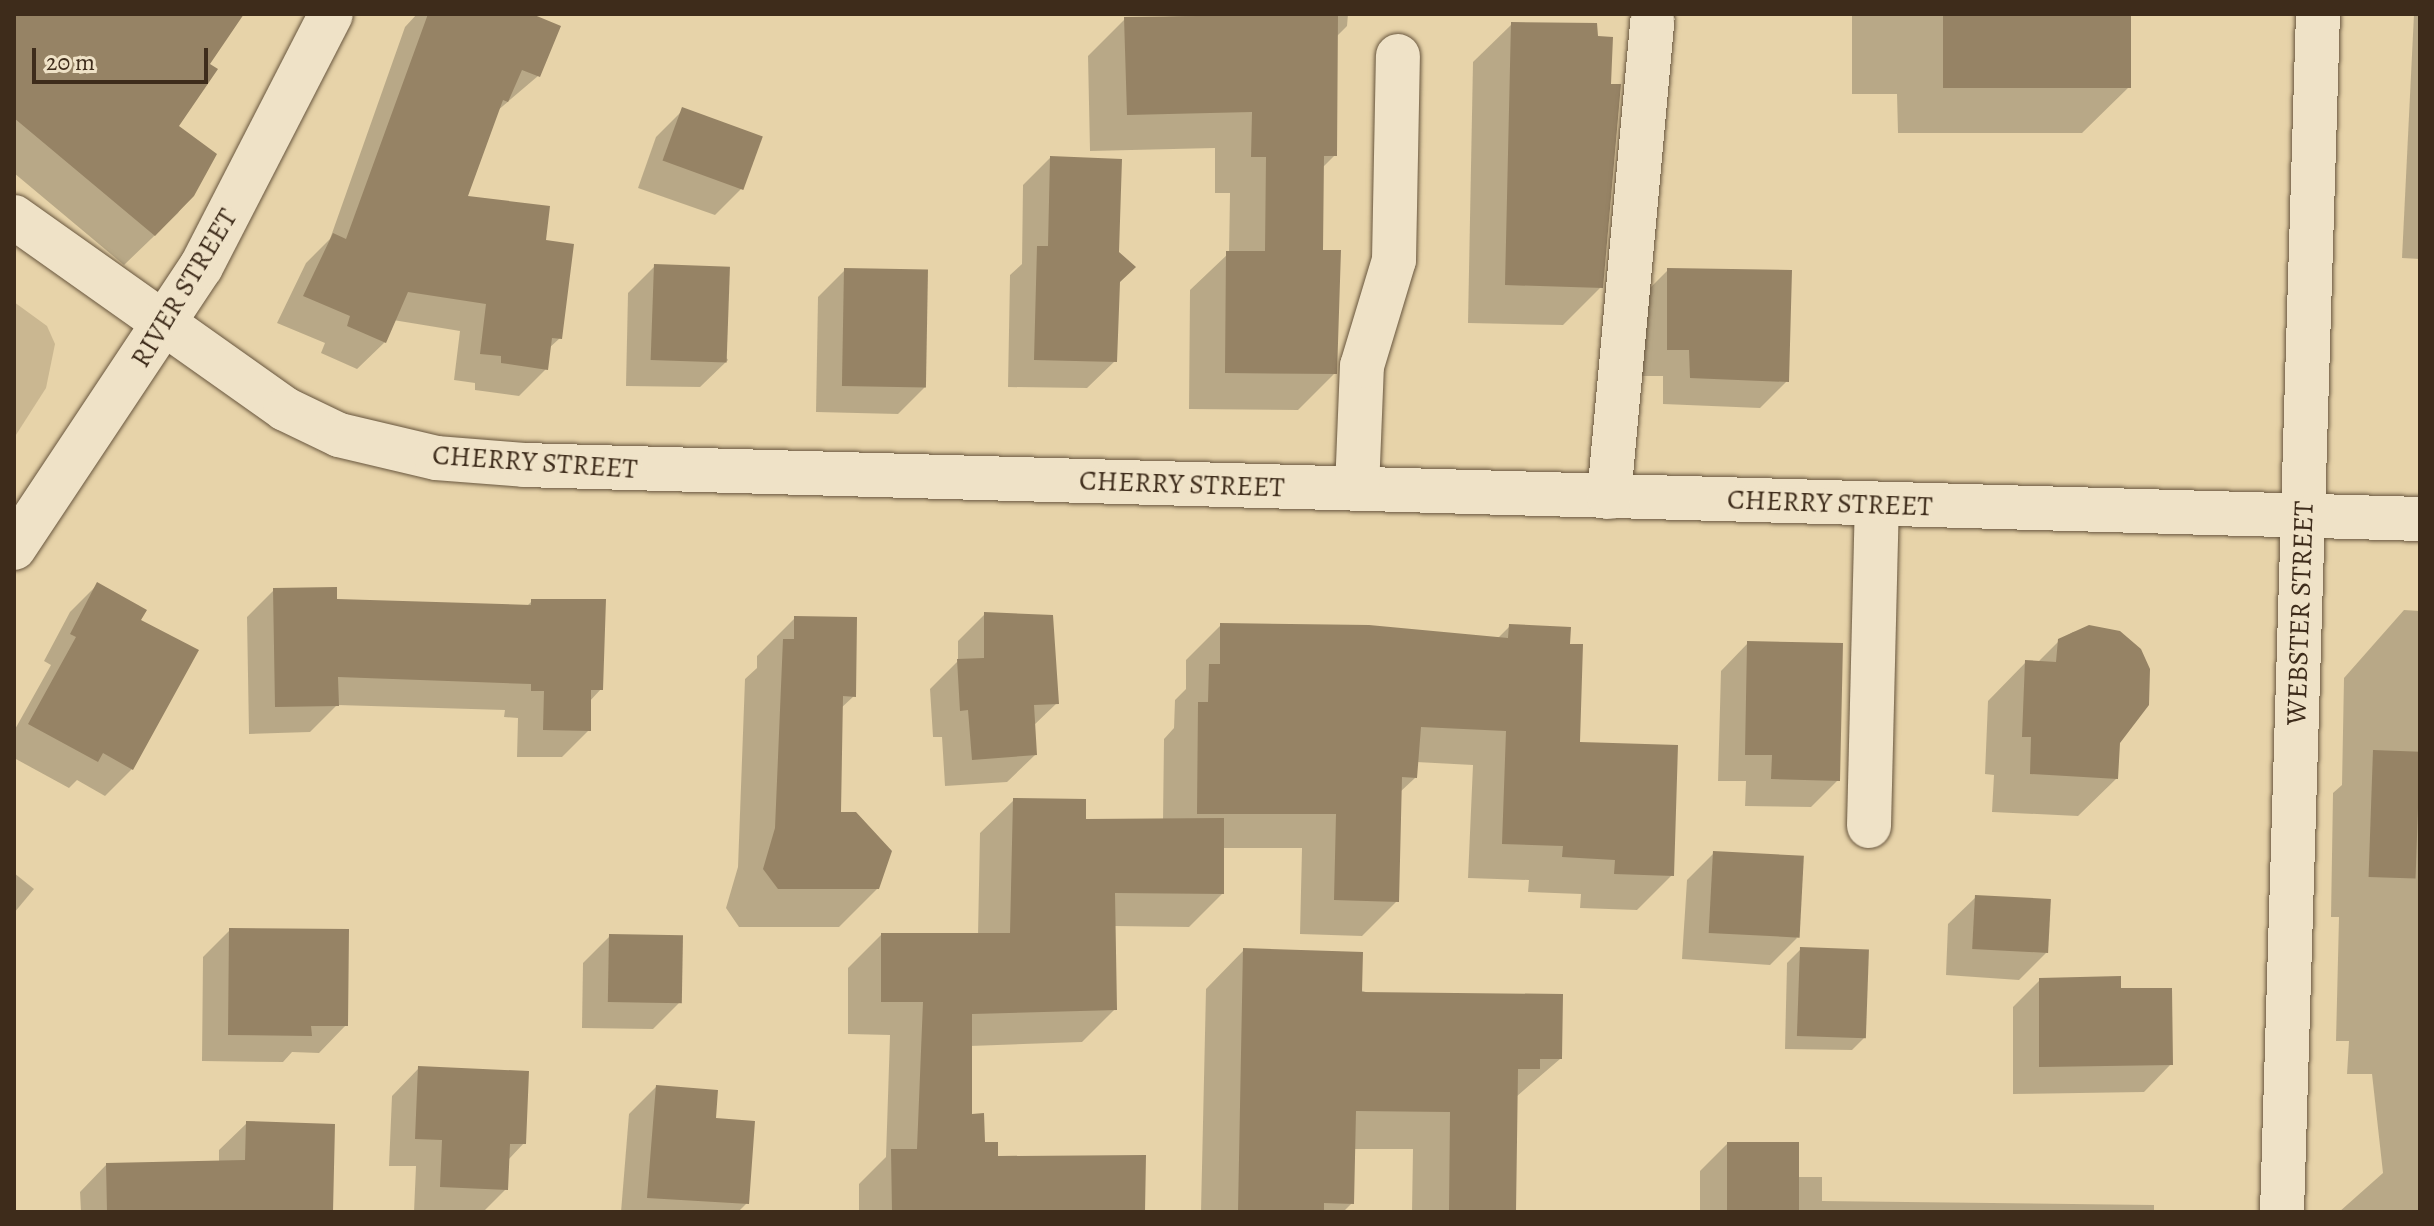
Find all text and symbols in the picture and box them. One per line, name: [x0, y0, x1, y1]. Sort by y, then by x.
scale bar: [36, 32, 212, 82]
text: 20 m: [46, 46, 95, 78]
street label: RIVER STREET: [123, 203, 245, 373]
street label: CHERRY STREET: [431, 438, 639, 486]
street label: CHERRY STREET: [1079, 464, 1285, 504]
street label: CHERRY STREET: [1727, 483, 1933, 523]
street label: WEBSTER STREET: [2279, 500, 2321, 726]

